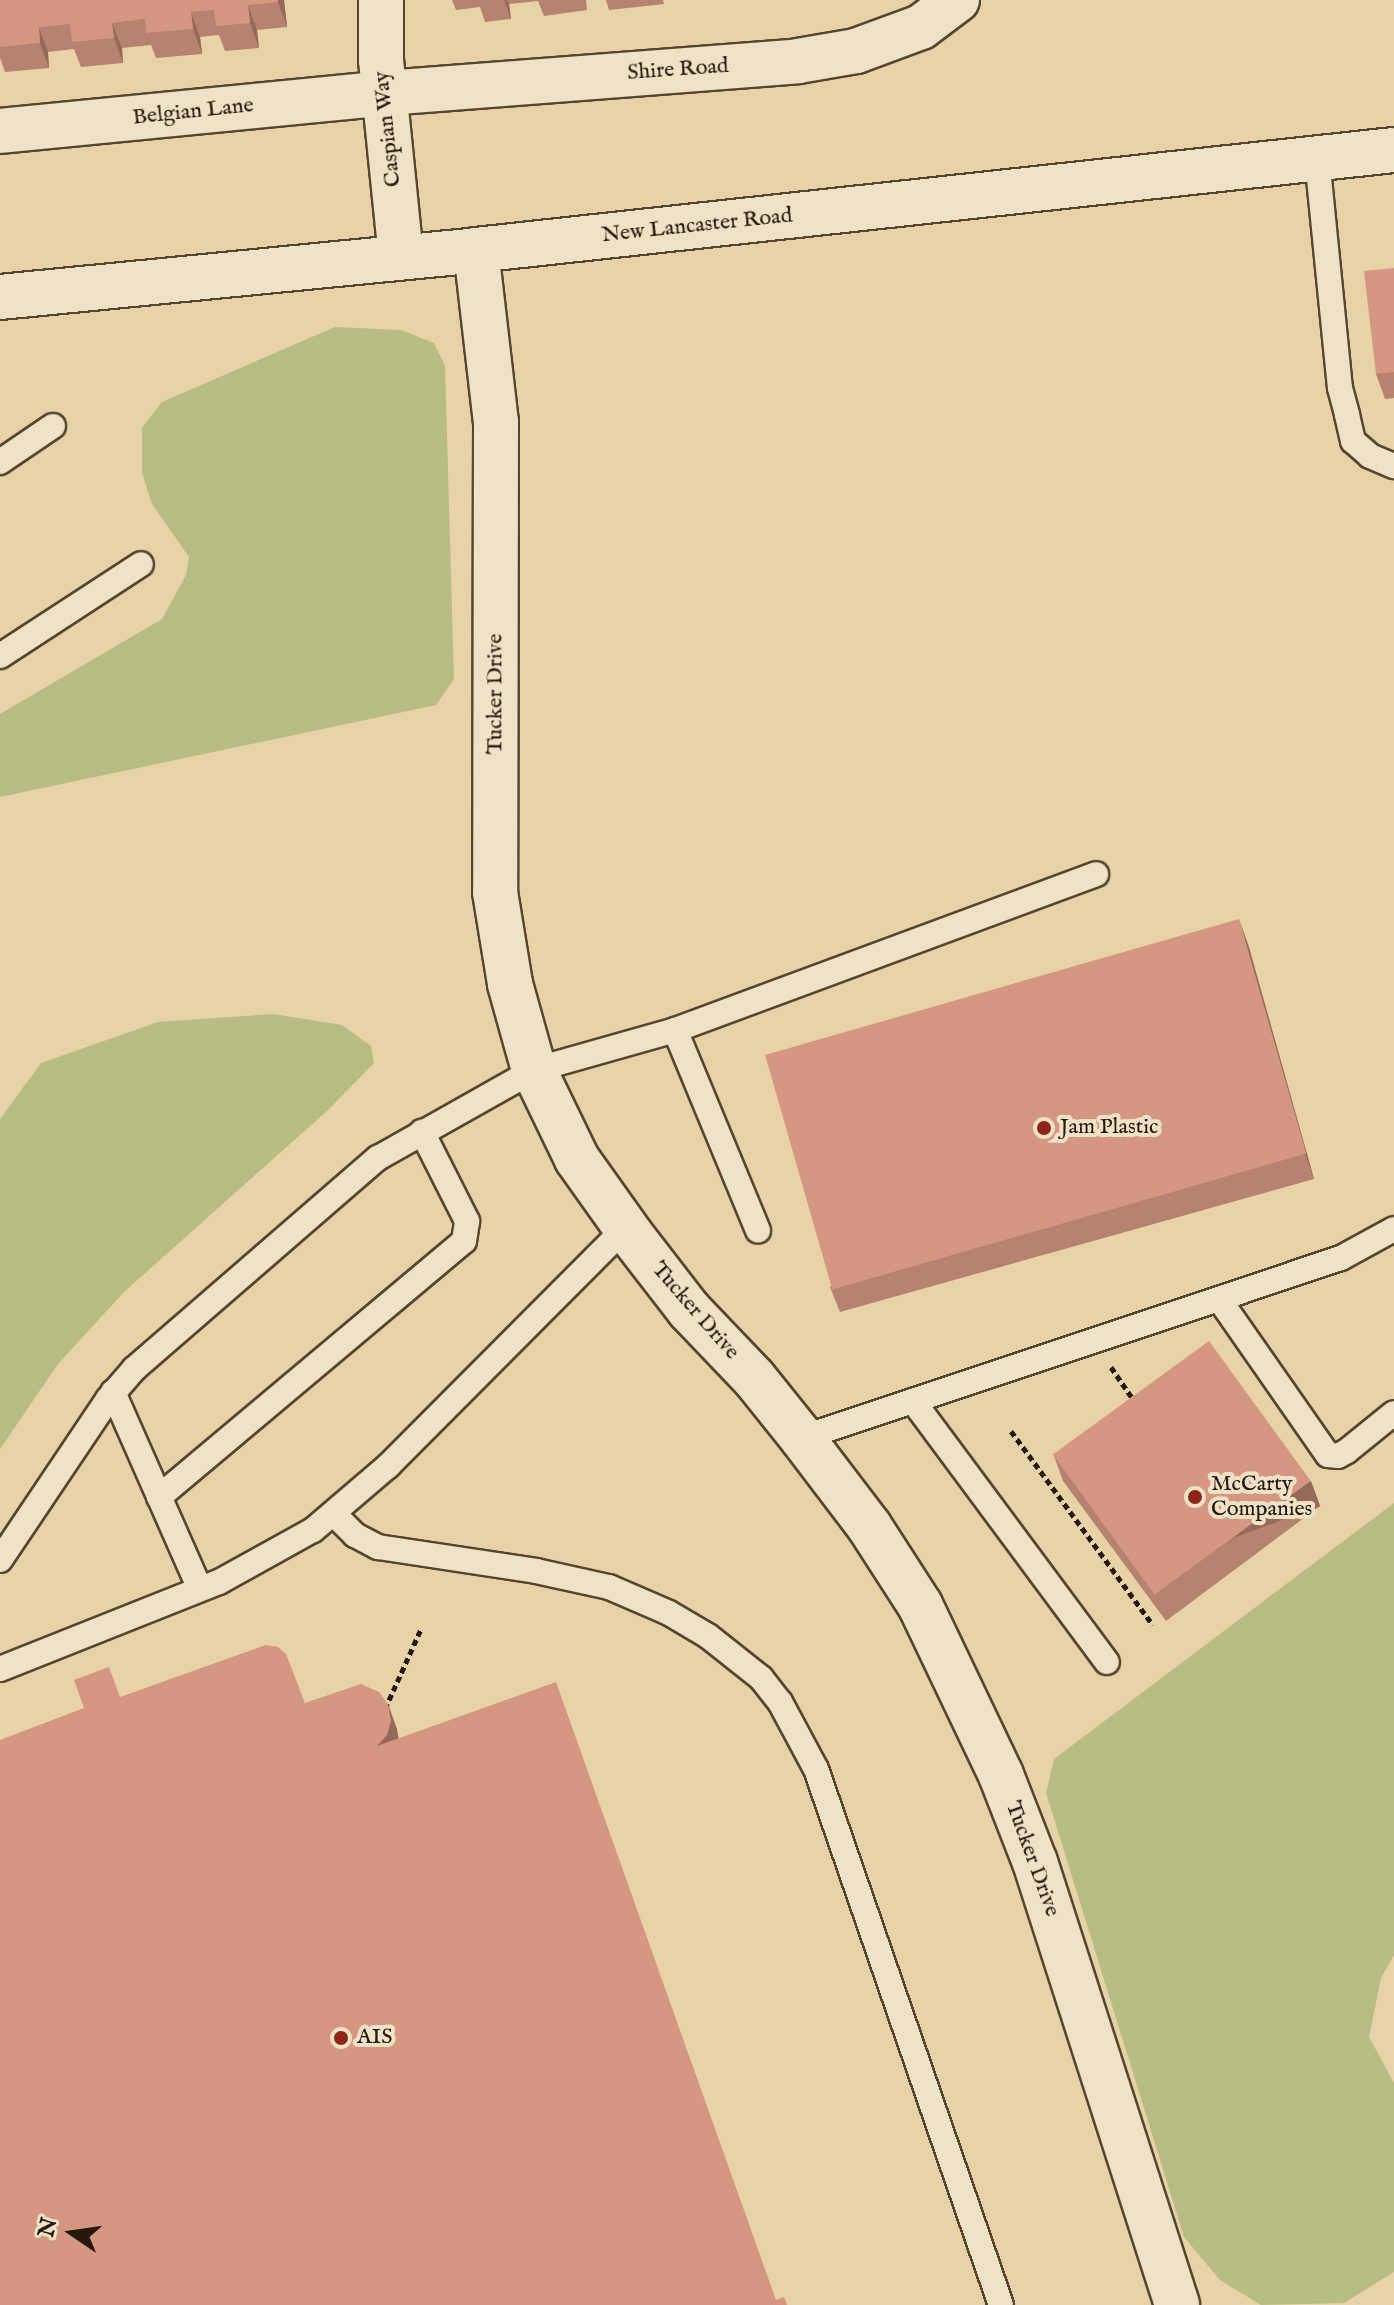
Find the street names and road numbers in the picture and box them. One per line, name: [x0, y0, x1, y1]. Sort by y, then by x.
street label: Shire Road: [626, 53, 730, 87]
street label: Caspian Way: [369, 70, 407, 188]
street label: Belgian Lane: [131, 93, 255, 131]
street label: New Lancaster Road: [600, 203, 794, 249]
street label: Tucker Drive: [483, 634, 509, 754]
street label: Tucker Drive: [645, 1257, 745, 1365]
street label: Tucker Drive: [999, 1798, 1065, 1920]

